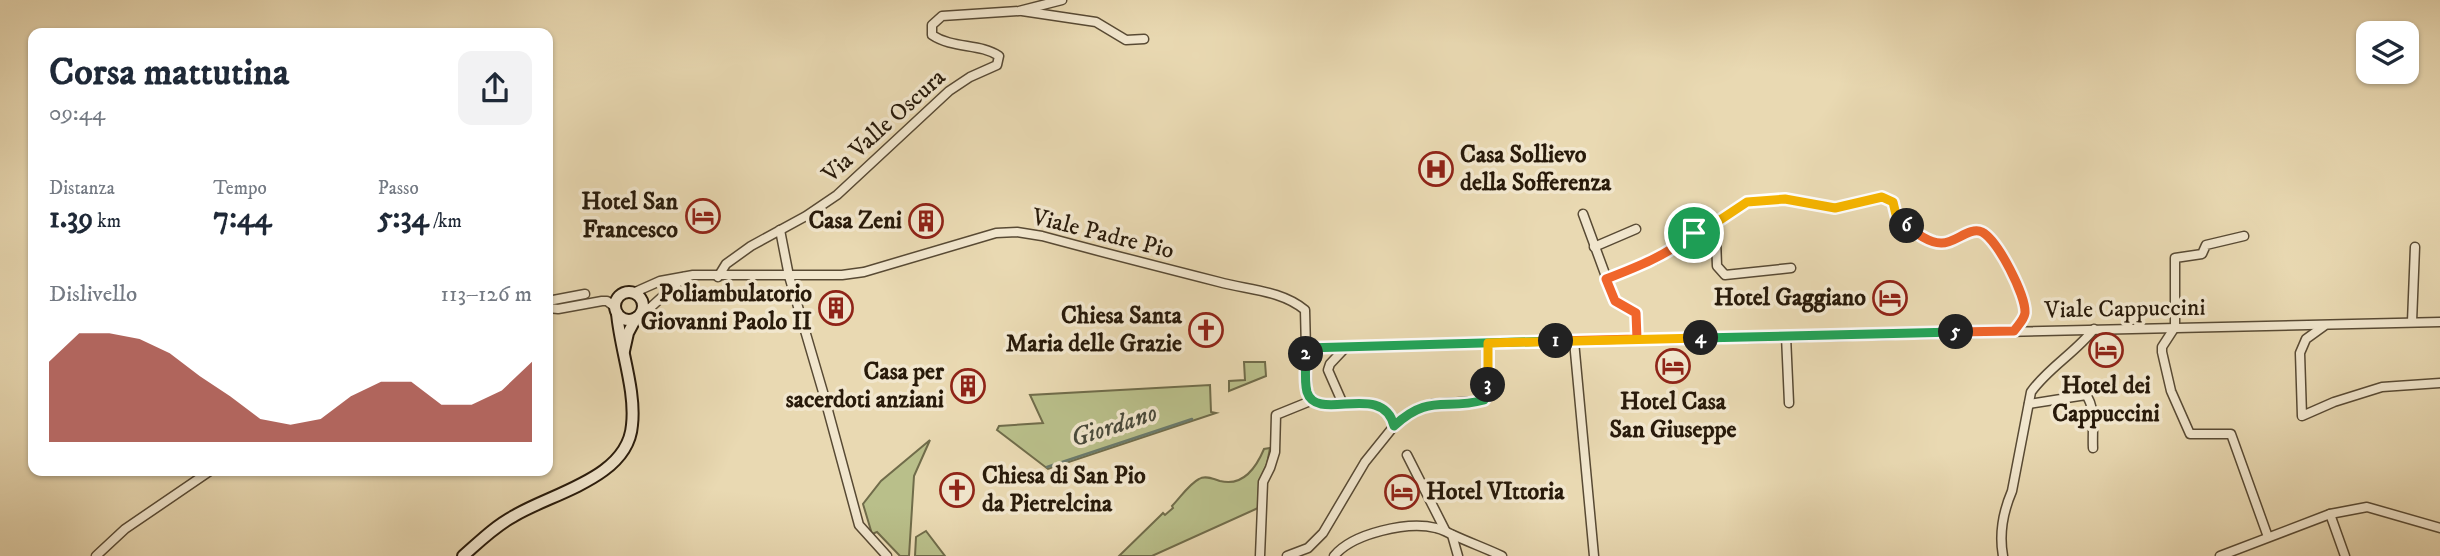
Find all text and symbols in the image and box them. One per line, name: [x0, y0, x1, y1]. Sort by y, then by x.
map controls: [2356, 21, 2419, 84]
button: layers: [2356, 21, 2419, 84]
text: Corsa mattutina: [49, 49, 289, 97]
button: share: [458, 51, 532, 125]
street label: Via Valle Oscura: [815, 62, 953, 190]
text: 09:44: [49, 99, 105, 128]
place label: Casa Sollievo della Sofferenza: [1460, 140, 1612, 198]
hospital icon: Casa Sollievo della Sofferenza: [1417, 150, 1455, 188]
text: Distanza: [49, 177, 115, 200]
text: Tempo: [213, 177, 267, 200]
text: Passo: [378, 177, 419, 200]
place label: Hotel San Francesco: [581, 187, 678, 245]
hotel icon: Hotel San Francesco: [684, 197, 722, 235]
text: 1.39: [49, 200, 93, 237]
text: 7:44: [213, 200, 272, 237]
text: 5:34: [378, 200, 429, 237]
building icon: Casa Zeni: [907, 202, 945, 240]
street label: Viale Padre Pio: [1028, 202, 1177, 266]
pin: [1664, 203, 1724, 263]
place label: Casa Zeni: [808, 206, 902, 236]
pin: 6: [1890, 208, 1924, 244]
text: km: [93, 210, 121, 233]
text: /km: [429, 210, 462, 233]
icon: arrive: [1675, 214, 1713, 252]
text: 6: [1902, 214, 1911, 237]
place label: Poliambulatorio Giovanni Paolo II: [641, 279, 812, 337]
hotel icon: Hotel Gaggiano: [1871, 279, 1909, 317]
text: Dislivello: [49, 280, 137, 309]
text: 113–126 m: [440, 280, 532, 309]
place label: Hotel Gaggiano: [1714, 283, 1866, 313]
building icon: Poliambulatorio Giovanni Paolo II: [817, 289, 855, 327]
street label: Viale Cappuccini: [2043, 293, 2206, 325]
place label: Chiesa Santa Maria delle Grazie: [1006, 301, 1183, 359]
church icon: Chiesa Santa Maria delle Grazie: [1187, 311, 1225, 349]
pin: 5: [1938, 314, 1974, 350]
pin: 4: [1684, 320, 1718, 356]
text: 5: [1951, 320, 1960, 343]
pin: 1: [1538, 324, 1574, 358]
text: 4: [1695, 326, 1706, 349]
text: 1: [1552, 329, 1559, 352]
hotel icon: Hotel dei Cappuccini: [2087, 331, 2125, 369]
pin: 2: [1288, 336, 1324, 372]
text: 2: [1301, 342, 1310, 365]
hotel icon: Hotel Casa San Giuseppe: [1654, 347, 1692, 385]
place label: Casa per sacerdoti anziani: [786, 357, 945, 415]
building icon: Casa per sacerdoti anziani: [949, 367, 987, 405]
pin: 3: [1470, 368, 1506, 402]
place label: Hotel dei Cappuccini: [2052, 371, 2160, 429]
text: 3: [1484, 373, 1491, 396]
place label: Hotel Casa San Giuseppe: [1610, 387, 1737, 445]
water label: Giordano: [1066, 397, 1162, 455]
place label: Chiesa di San Pio da Pietrelcina: [982, 461, 1146, 519]
church icon: Chiesa di San Pio da Pietrelcina: [938, 471, 976, 509]
hotel icon: Hotel VIttoria: [1383, 473, 1421, 511]
place label: Hotel VIttoria: [1426, 477, 1565, 507]

